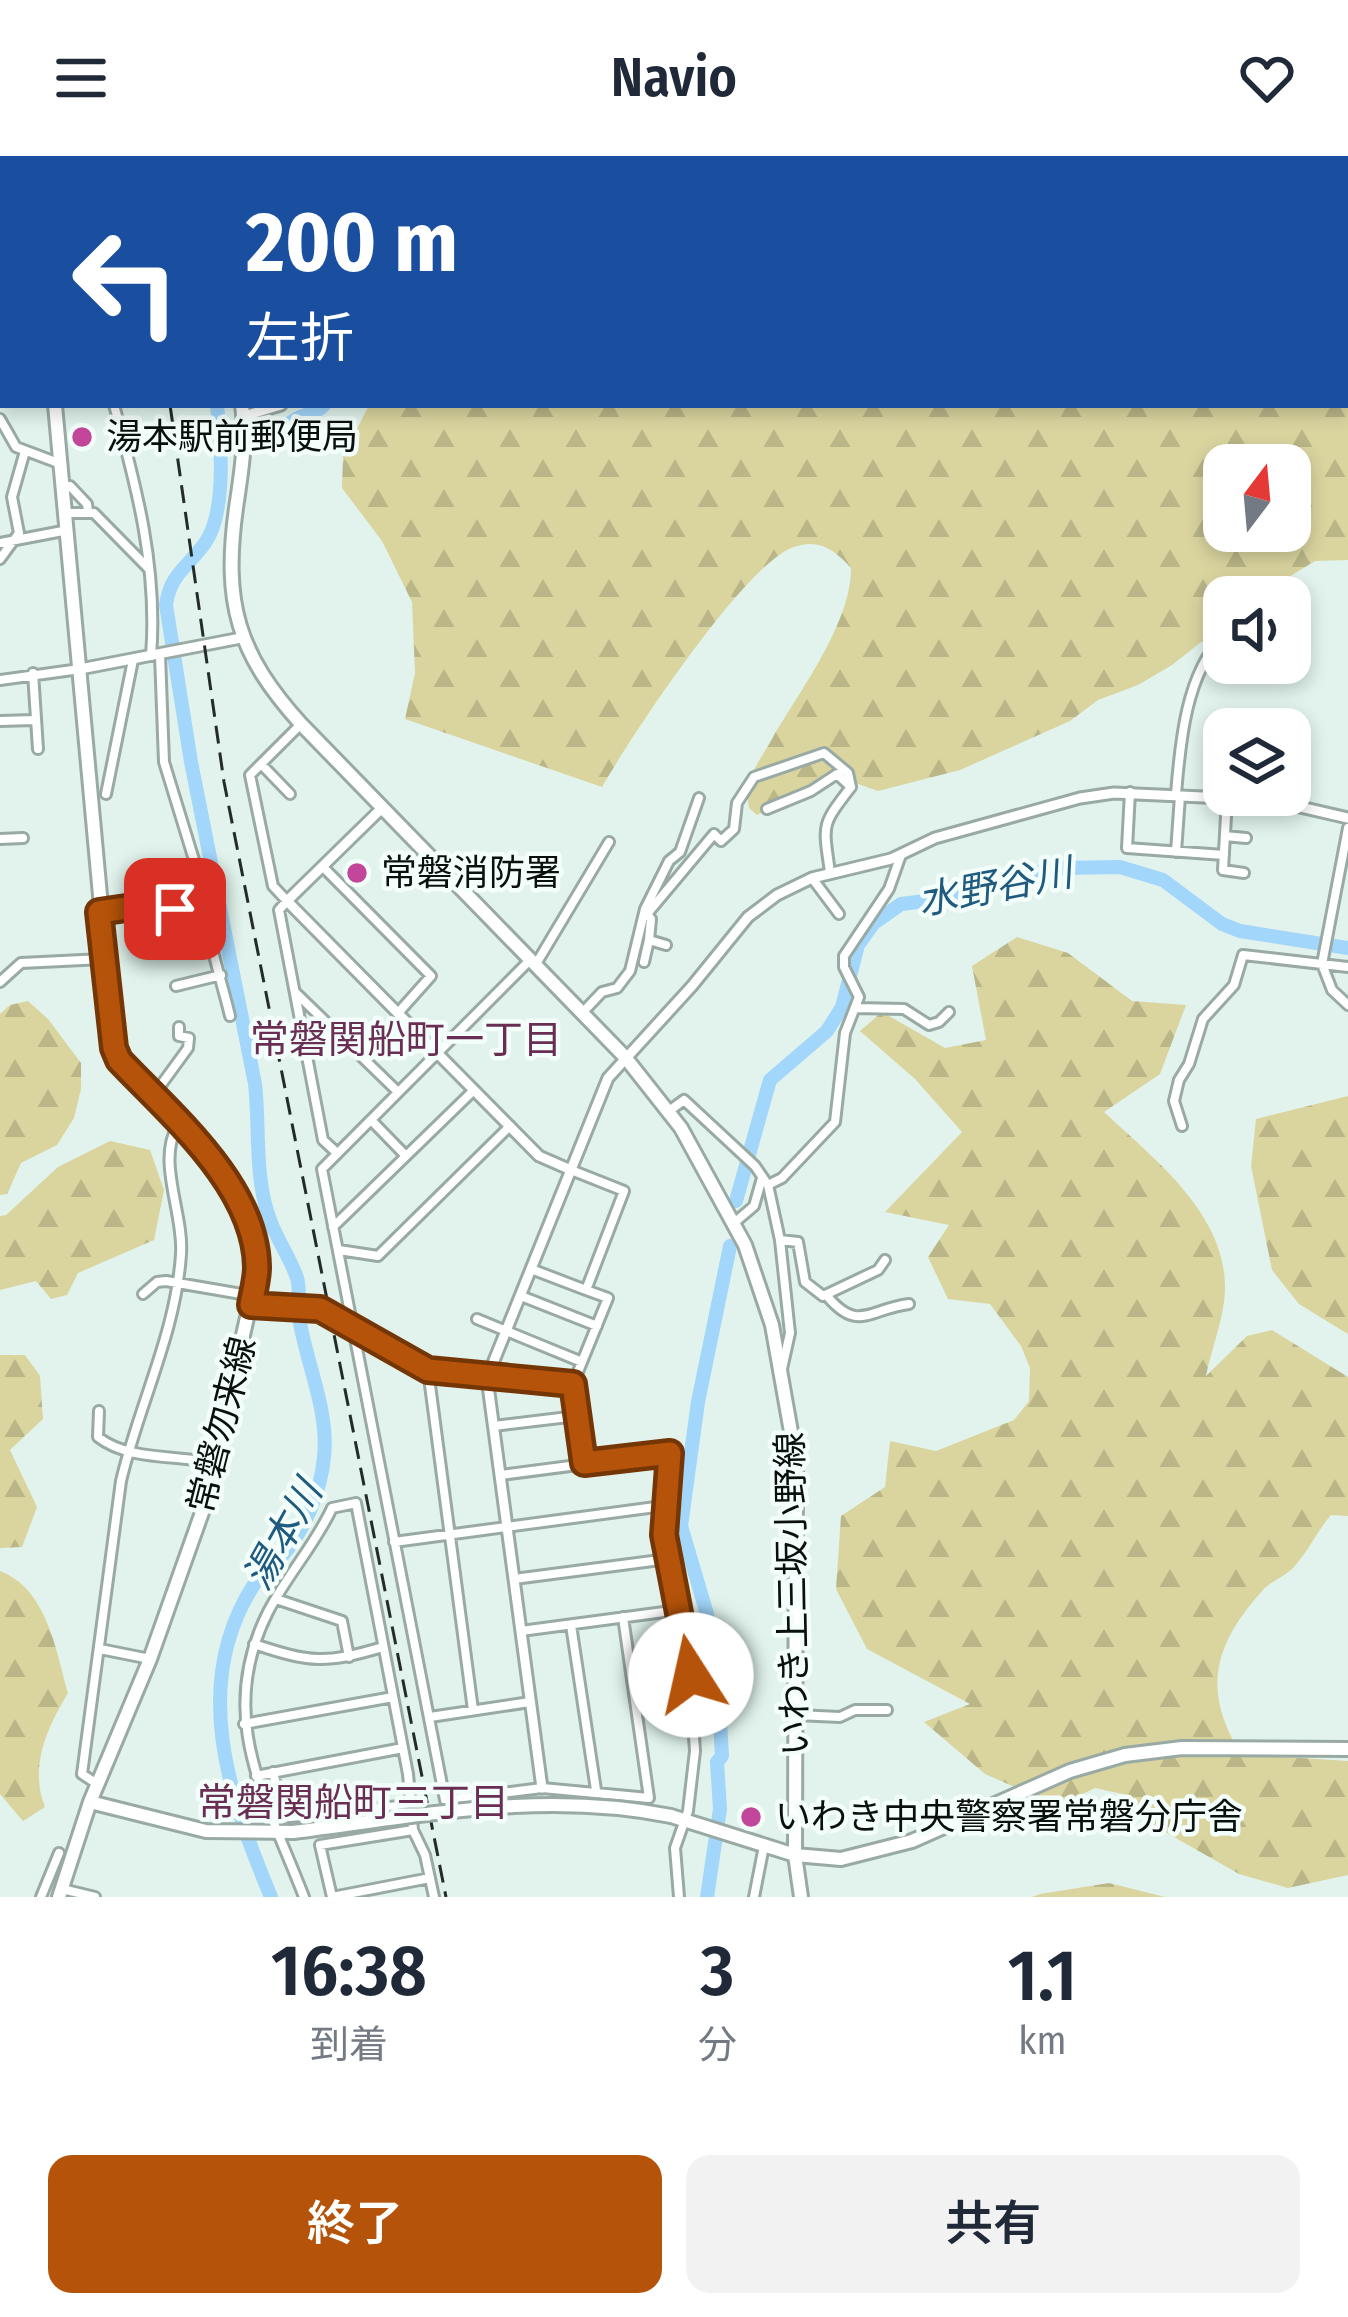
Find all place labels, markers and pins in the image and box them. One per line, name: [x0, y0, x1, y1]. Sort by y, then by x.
place label: 湯本駅前郵便局: [106, 415, 358, 459]
marker: 湯本駅前郵便局: [69, 424, 95, 450]
place label: 常磐消防署: [381, 851, 561, 895]
pin: [124, 858, 226, 960]
marker: 常磐消防署: [344, 860, 370, 886]
place label: いわき中央警察署常磐分庁舎: [775, 1795, 1243, 1839]
marker: いわき中央警察署常磐分庁舎: [738, 1804, 764, 1830]

